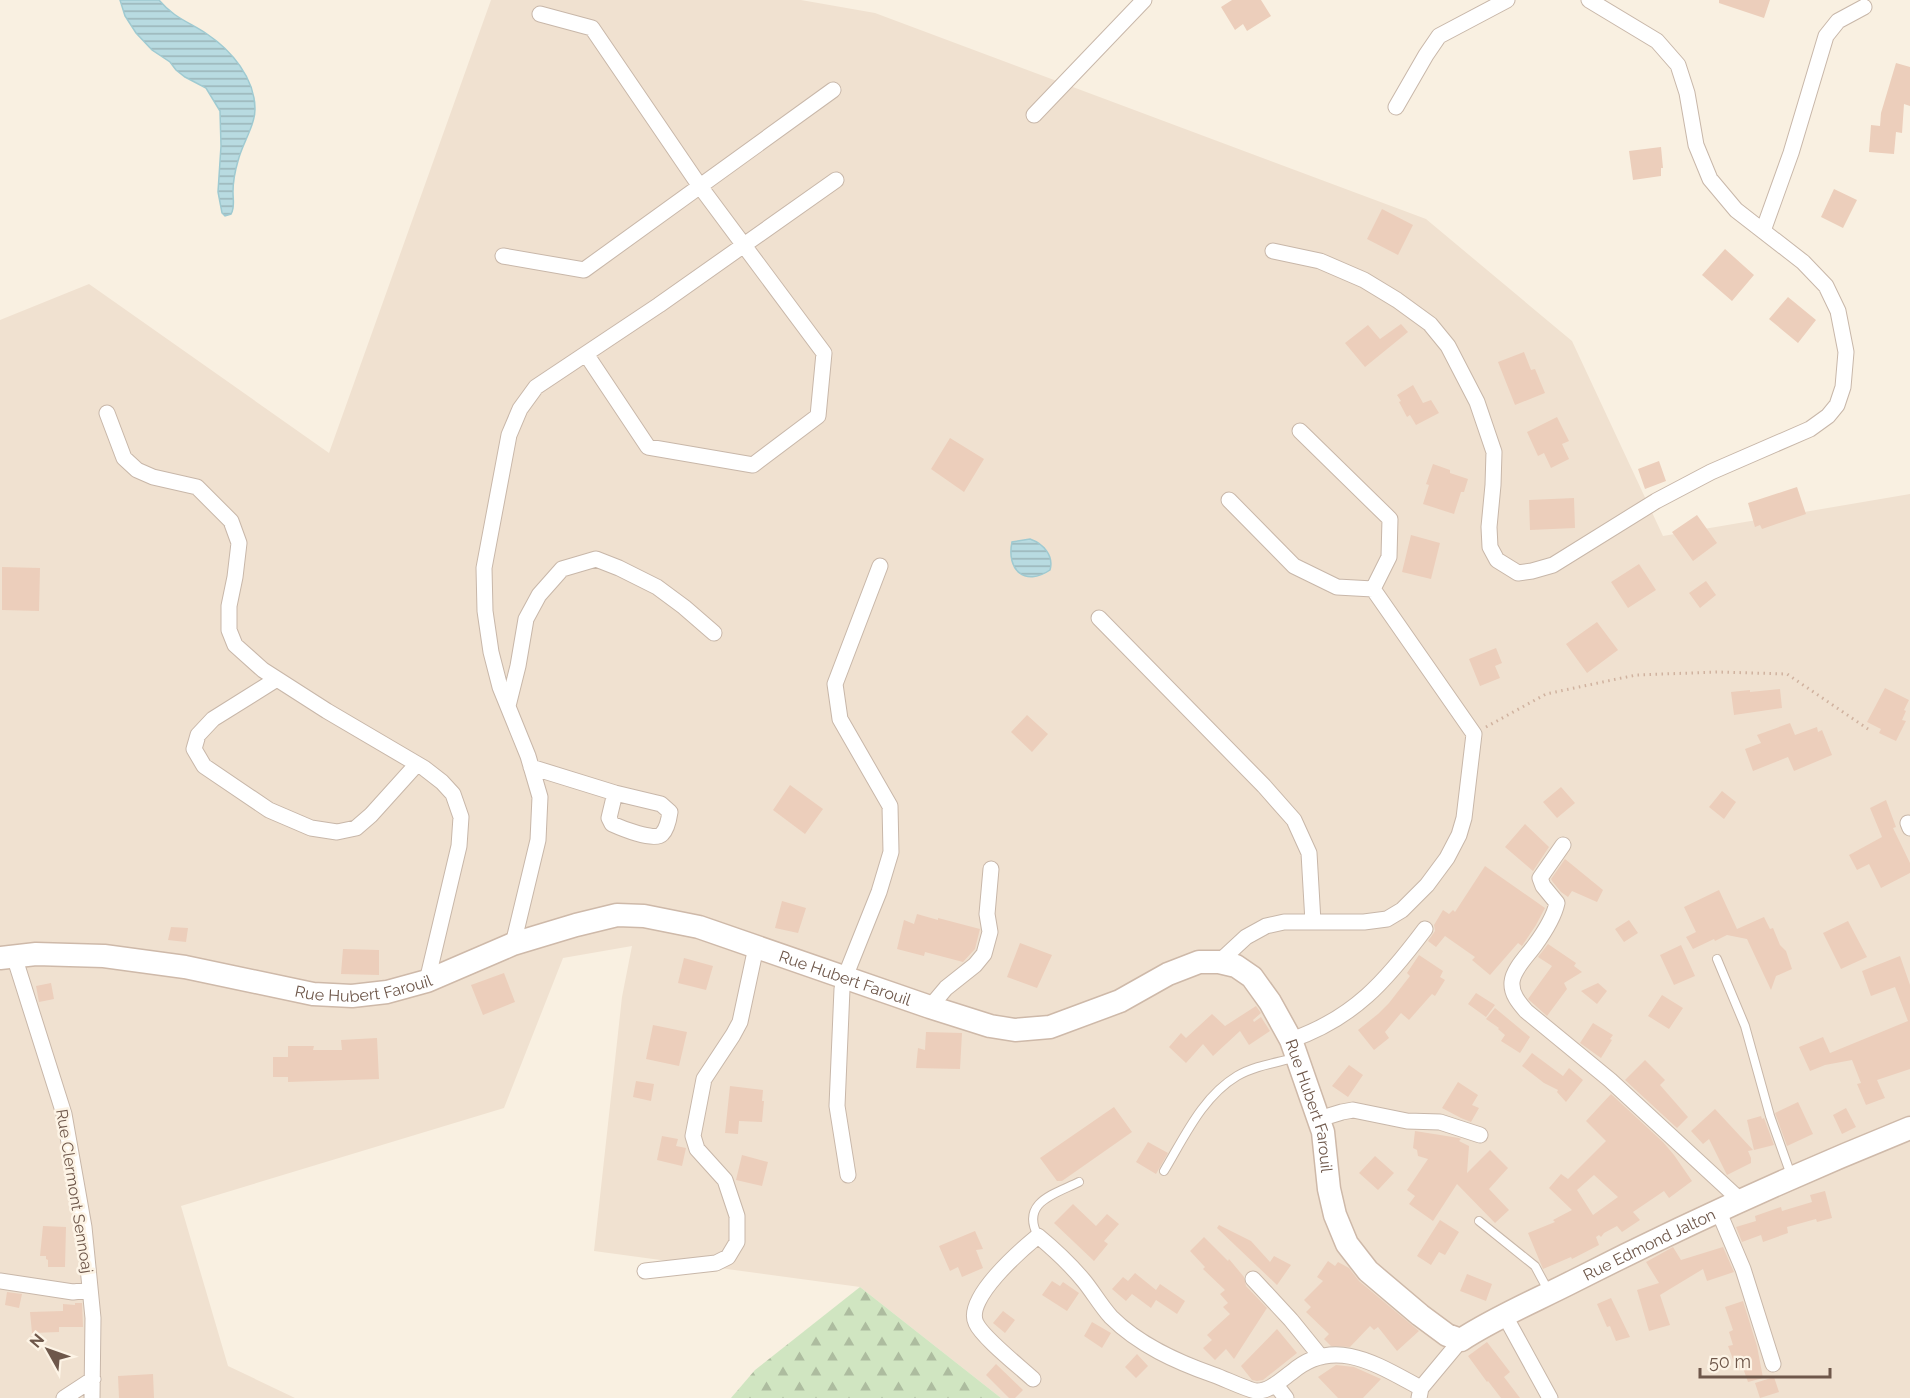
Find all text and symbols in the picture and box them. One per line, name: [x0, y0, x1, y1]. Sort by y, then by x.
street label: Rue Hubert Farouil: [776, 946, 914, 1010]
street label: Rue Hubert Farouil: [293, 971, 436, 1006]
street label: Rue Hubert Farouil: [1281, 1037, 1336, 1174]
street label: Rue Clermont Sennoaj: [52, 1108, 97, 1275]
street label: Rue Edmond Jalton: [1580, 1205, 1719, 1285]
north arrow: [18, 1320, 78, 1380]
text: N: [26, 1330, 48, 1351]
scale bar: [1700, 1341, 1830, 1379]
text: 50 m: [1709, 1351, 1751, 1372]

